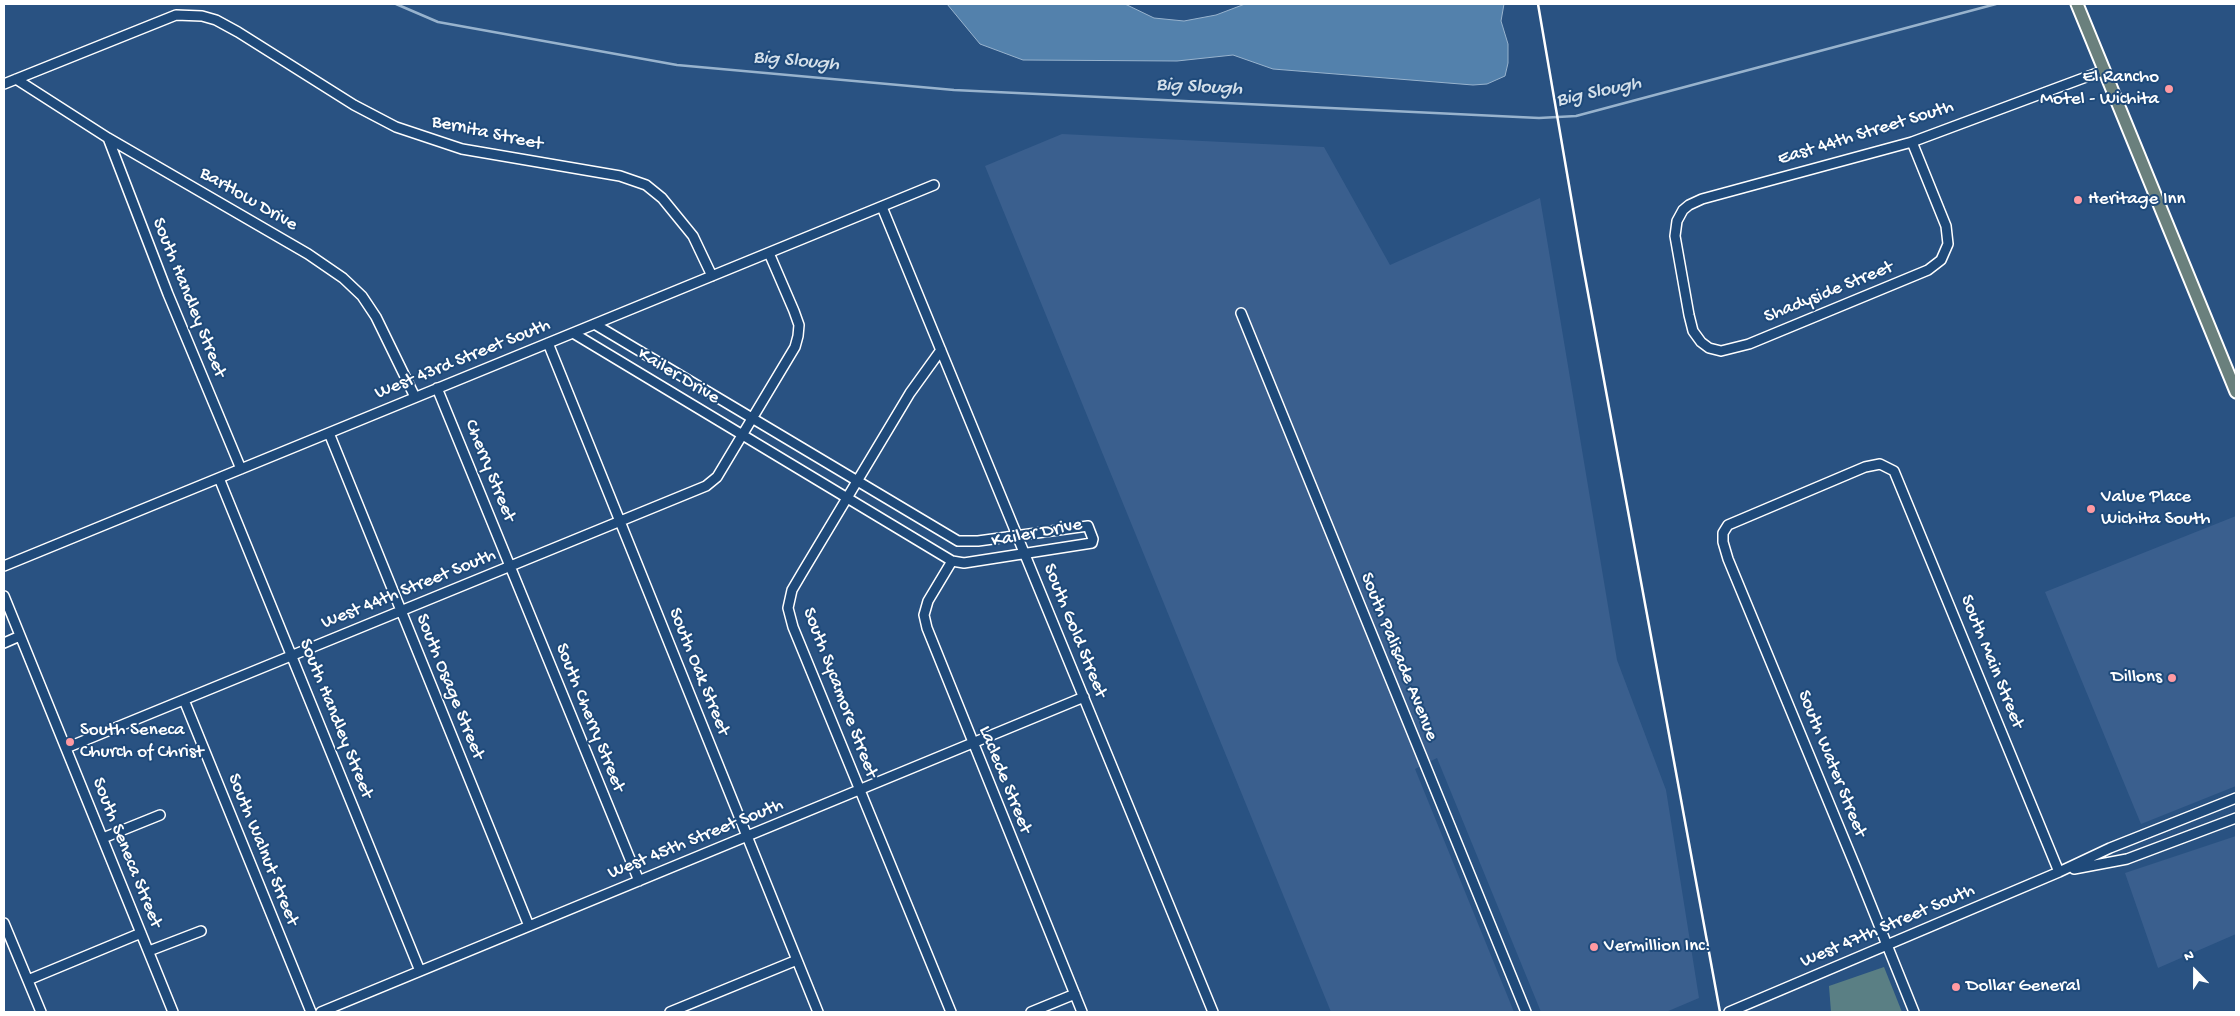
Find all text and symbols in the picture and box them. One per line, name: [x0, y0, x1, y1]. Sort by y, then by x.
water label: Big Slough: [752, 46, 840, 78]
place label: El Rancho Motel - Wichita: [2040, 67, 2159, 111]
water label: Big Slough: [1554, 72, 1644, 114]
water label: Big Slough: [1155, 74, 1243, 102]
marker: El Rancho Motel - Wichita: [2163, 83, 2175, 95]
street label: East 44th Street South: [1775, 96, 1957, 172]
street label: Bernita Street: [429, 111, 545, 157]
street label: Bartlow Drive: [195, 163, 301, 237]
place label: Heritage Inn: [2088, 189, 2186, 211]
marker: Heritage Inn: [2072, 194, 2084, 206]
street label: South Handley Street: [146, 215, 230, 381]
street label: Shadyside Street: [1761, 257, 1897, 329]
street label: West 43rd Street South: [372, 314, 554, 406]
street label: Kailer Drive: [633, 344, 723, 410]
street label: Cherry Street: [458, 417, 520, 525]
place label: Value Place Wichita South: [2101, 487, 2210, 531]
marker: Value Place Wichita South: [2085, 503, 2097, 515]
street label: Kailer Drive: [990, 514, 1084, 554]
street label: West 44th Street South: [318, 545, 500, 635]
street label: South Gold Street: [1037, 561, 1111, 701]
street label: South Palisade Avenue: [1354, 570, 1442, 744]
street label: South Main Street: [1954, 592, 2028, 732]
street label: South Oak Street: [662, 605, 734, 739]
street label: South Sycamore Street: [796, 605, 882, 781]
street label: South Osage Street: [409, 611, 489, 763]
street label: South Handley Street: [293, 636, 377, 802]
street label: South Cherry Street: [549, 640, 629, 796]
place label: Dillons: [2111, 667, 2162, 689]
marker: Dillons: [2166, 672, 2178, 684]
street label: South Water Street: [1791, 687, 1871, 841]
place label: South Seneca Church of Christ: [80, 720, 204, 764]
street label: Laclede Street: [972, 723, 1036, 837]
marker: South Seneca Church of Christ: [64, 736, 76, 748]
street label: South Walnut Street: [221, 771, 303, 929]
street label: South Seneca Street: [86, 775, 166, 931]
street label: West 45th Street South: [605, 794, 787, 886]
street label: West 47th Street South: [1797, 880, 1979, 974]
place label: Vermillion Inc.: [1604, 936, 1711, 958]
marker: Vermillion Inc.: [1588, 941, 1600, 953]
north arrow: [2170, 946, 2220, 996]
text: N: [2182, 947, 2197, 966]
place label: Dollar General: [1966, 976, 2080, 998]
marker: Dollar General: [1950, 981, 1962, 993]

